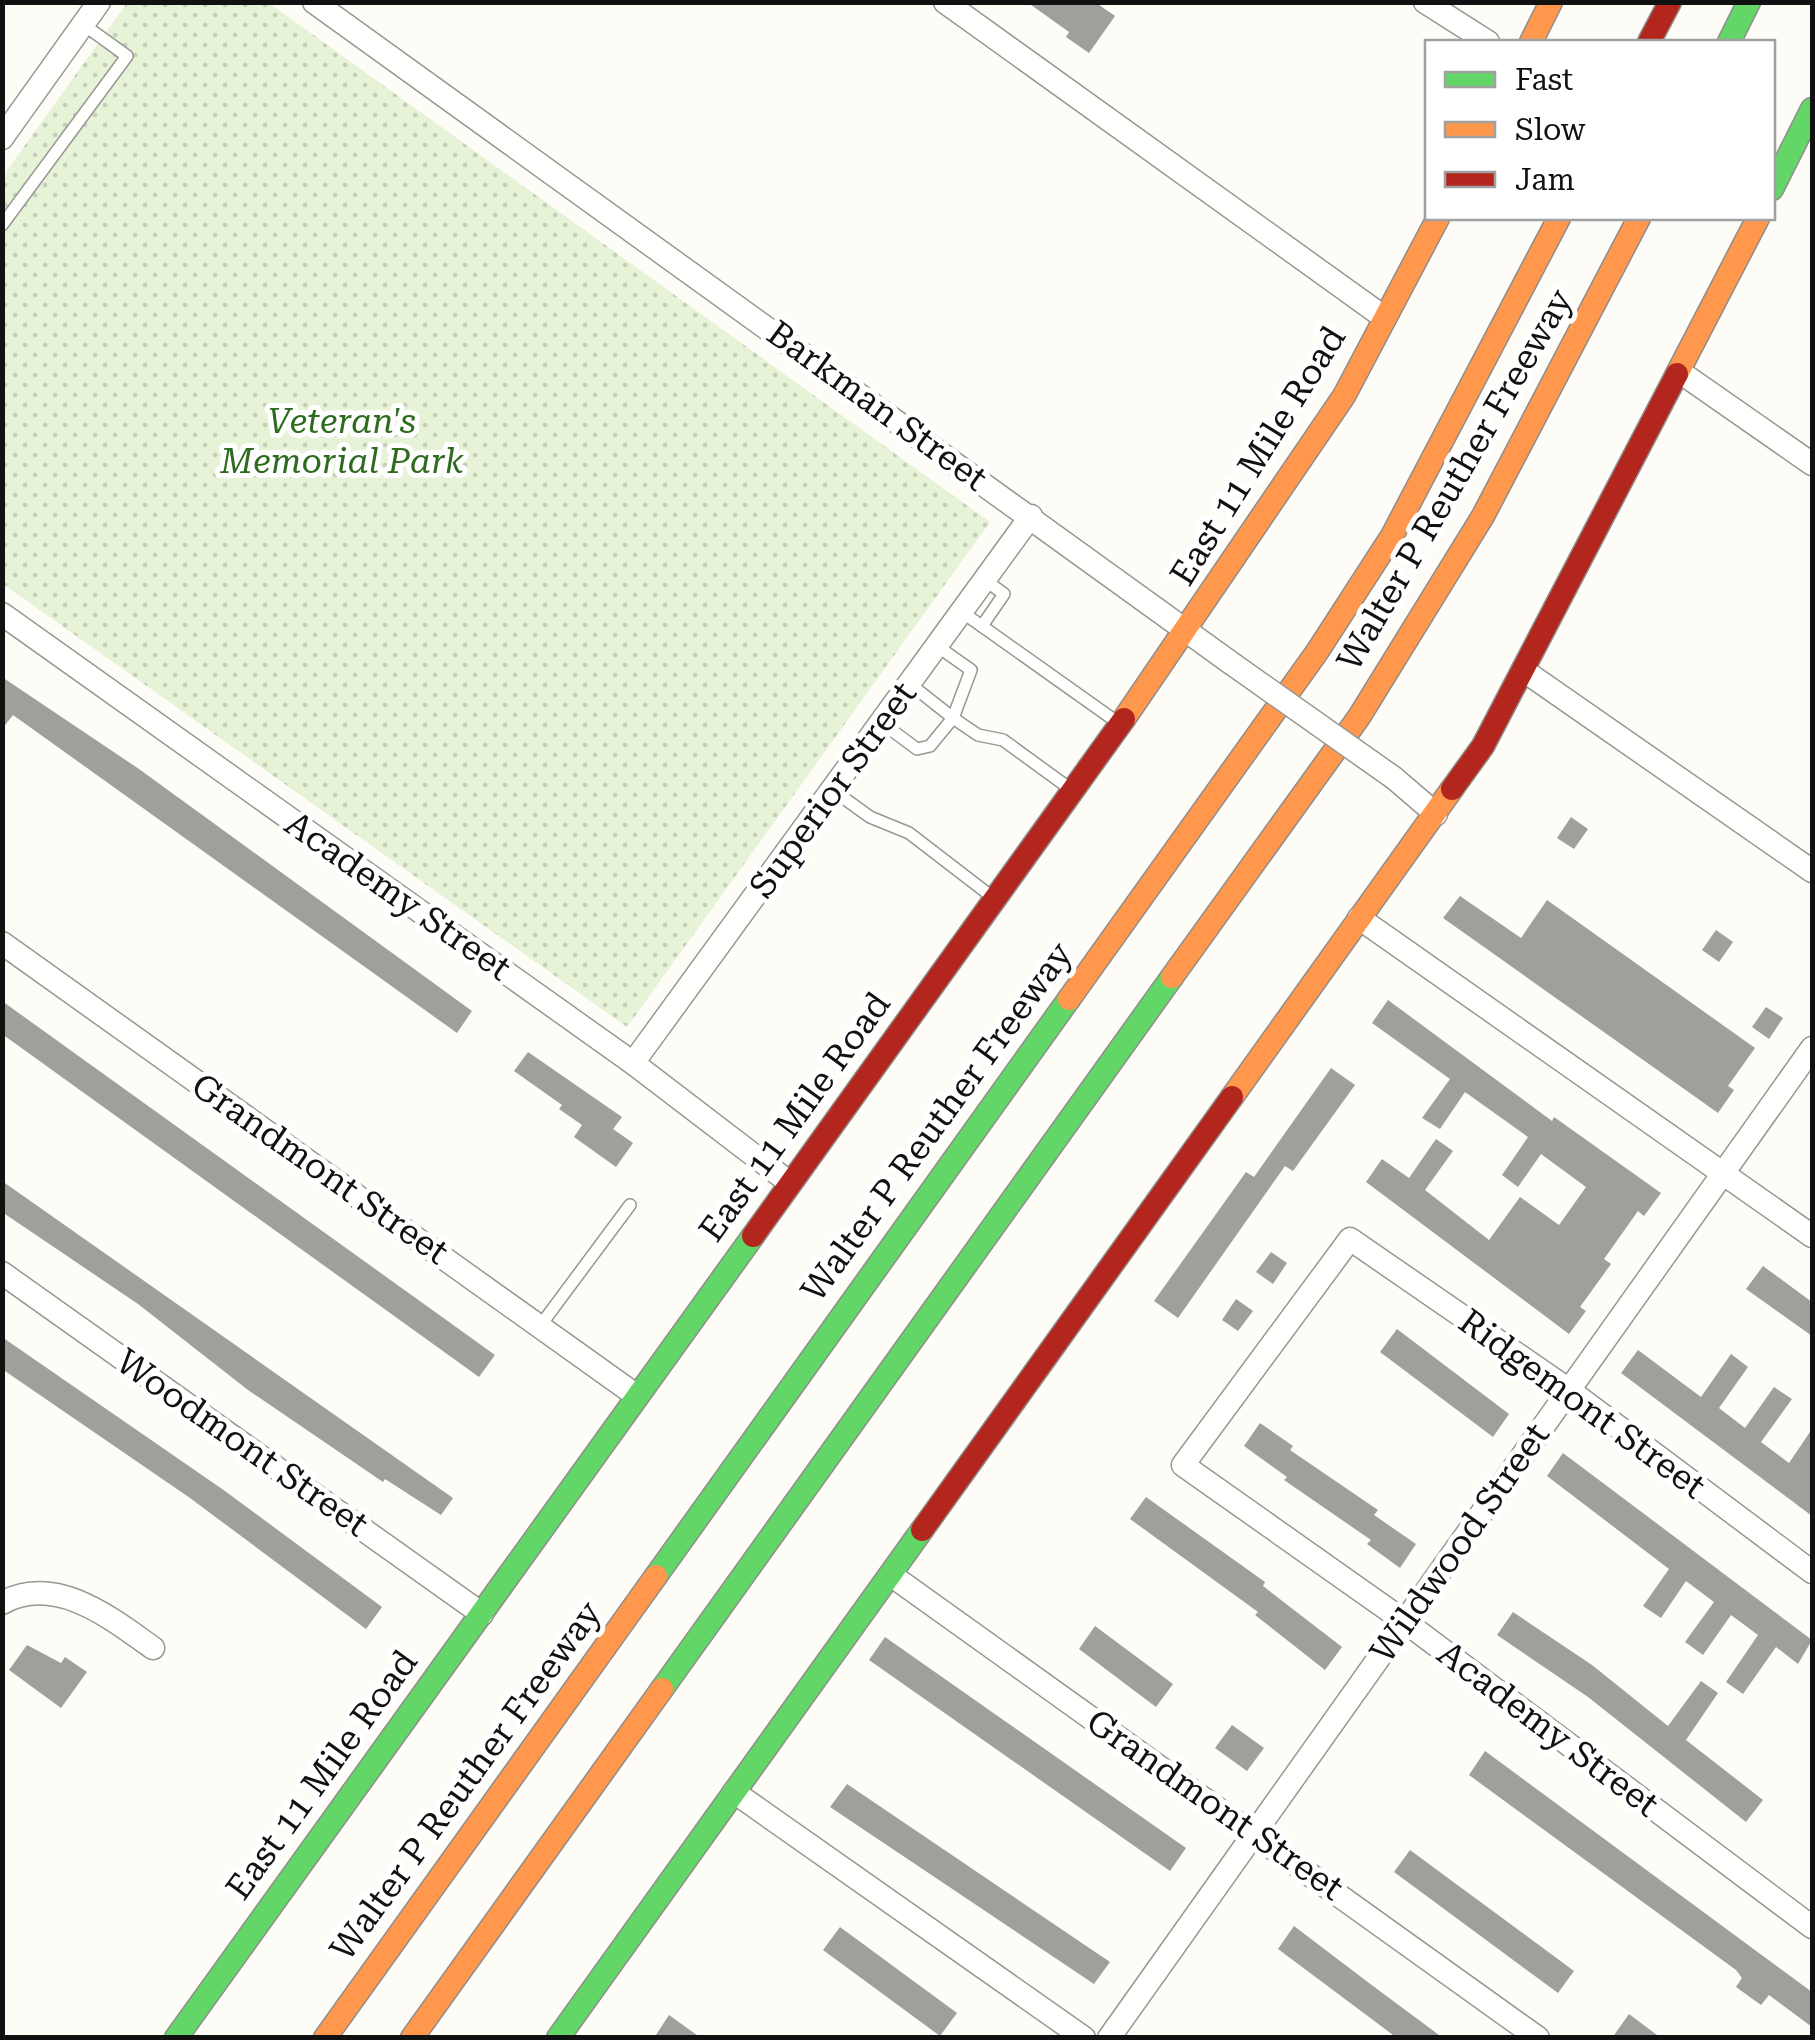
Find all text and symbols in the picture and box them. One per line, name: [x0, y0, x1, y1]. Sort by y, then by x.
legend: [1425, 40, 1775, 220]
text: Fast: [1515, 62, 1573, 97]
text: Slow: [1515, 112, 1586, 147]
text: Jam: [1515, 162, 1575, 197]
street label: Walter P Reuther Freeway: [1329, 282, 1581, 678]
street label: Barkman Street: [759, 313, 995, 499]
street label: East 11 Mile Road: [1162, 319, 1354, 593]
park label: Veteran's Memorial Park: [219, 401, 464, 482]
street label: Superior Street: [741, 674, 925, 906]
street label: Academy Street: [277, 803, 519, 989]
street label: Walter P Reuther Freeway: [793, 934, 1081, 1309]
street label: East 11 Mile Road: [691, 985, 899, 1249]
street label: Grandmont Street: [184, 1065, 456, 1273]
street label: Ridgemont Street: [1451, 1301, 1713, 1507]
street label: Woodmont Street: [108, 1341, 376, 1545]
street label: Wildwood Street: [1362, 1415, 1558, 1671]
street label: Walter P Reuther Freeway: [322, 1593, 610, 1968]
street label: Academy Street: [1430, 1633, 1666, 1825]
street label: East 11 Mile Road: [218, 1643, 426, 1907]
street label: Grandmont Street: [1079, 1701, 1351, 1909]

